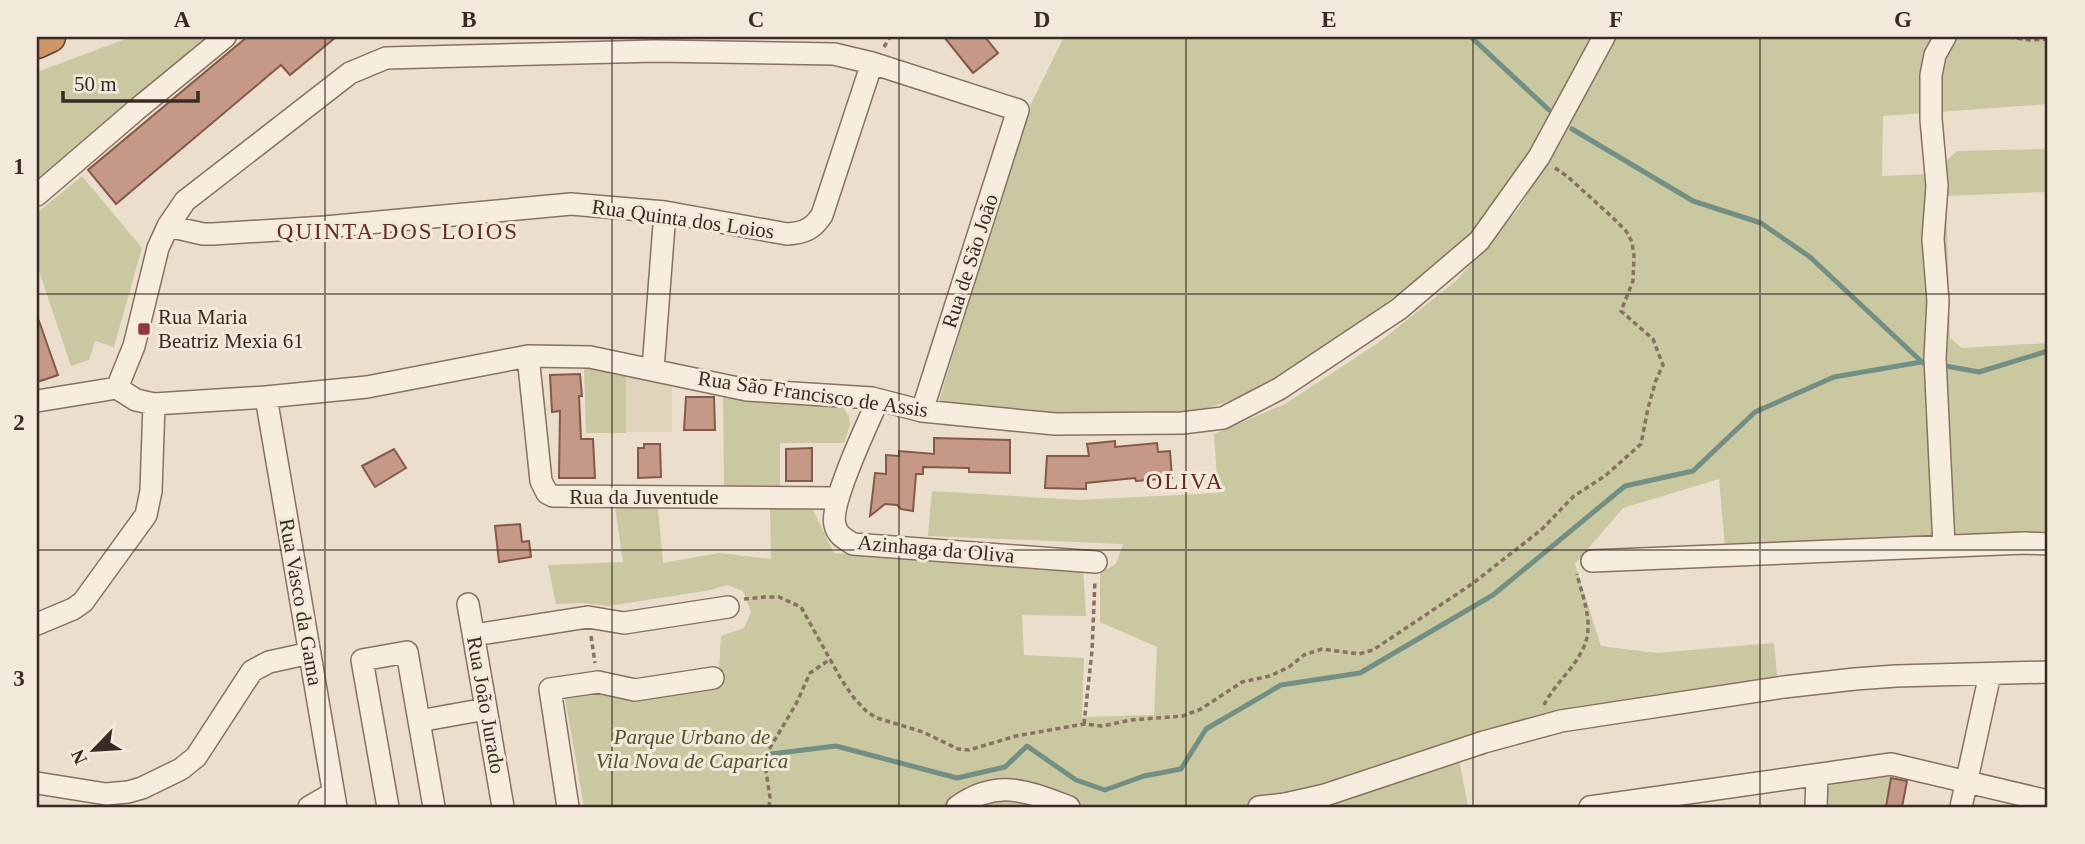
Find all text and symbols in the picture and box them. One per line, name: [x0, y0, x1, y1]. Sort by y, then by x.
text: A: [174, 7, 191, 32]
text: B: [461, 7, 477, 32]
text: C: [748, 7, 764, 32]
text: D: [1034, 7, 1050, 32]
text: E: [1321, 7, 1337, 32]
text: F: [1609, 7, 1623, 32]
text: G: [1894, 7, 1912, 32]
scale bar: [63, 60, 198, 104]
text: 50 m: [74, 72, 117, 96]
text: 1: [13, 154, 25, 179]
street label: Rua de São João: [937, 191, 1003, 331]
street label: Rua Quinta dos Loios: [590, 194, 776, 244]
district label: QUINTA DOS LOIOS: [277, 219, 519, 244]
place label: Rua Maria Beatriz Mexia 61: [158, 305, 304, 353]
marker: Rua Maria Beatriz Mexia 61: [136, 321, 152, 337]
street label: Rua São Francisco de Assis: [696, 366, 930, 422]
text: 2: [13, 410, 25, 435]
district label: OLIVA: [1146, 469, 1224, 494]
street label: Rua da Juventude: [569, 485, 719, 509]
street label: Rua Vasco da Gama: [274, 517, 328, 688]
street label: Azinhaga da Oliva: [857, 530, 1016, 568]
street label: Rua João Jurado: [462, 635, 510, 775]
text: 3: [13, 666, 25, 691]
north arrow: [60, 714, 130, 784]
park label: Parque Urbano de Vila Nova de Caparica: [596, 725, 788, 773]
text: N: [67, 746, 91, 768]

